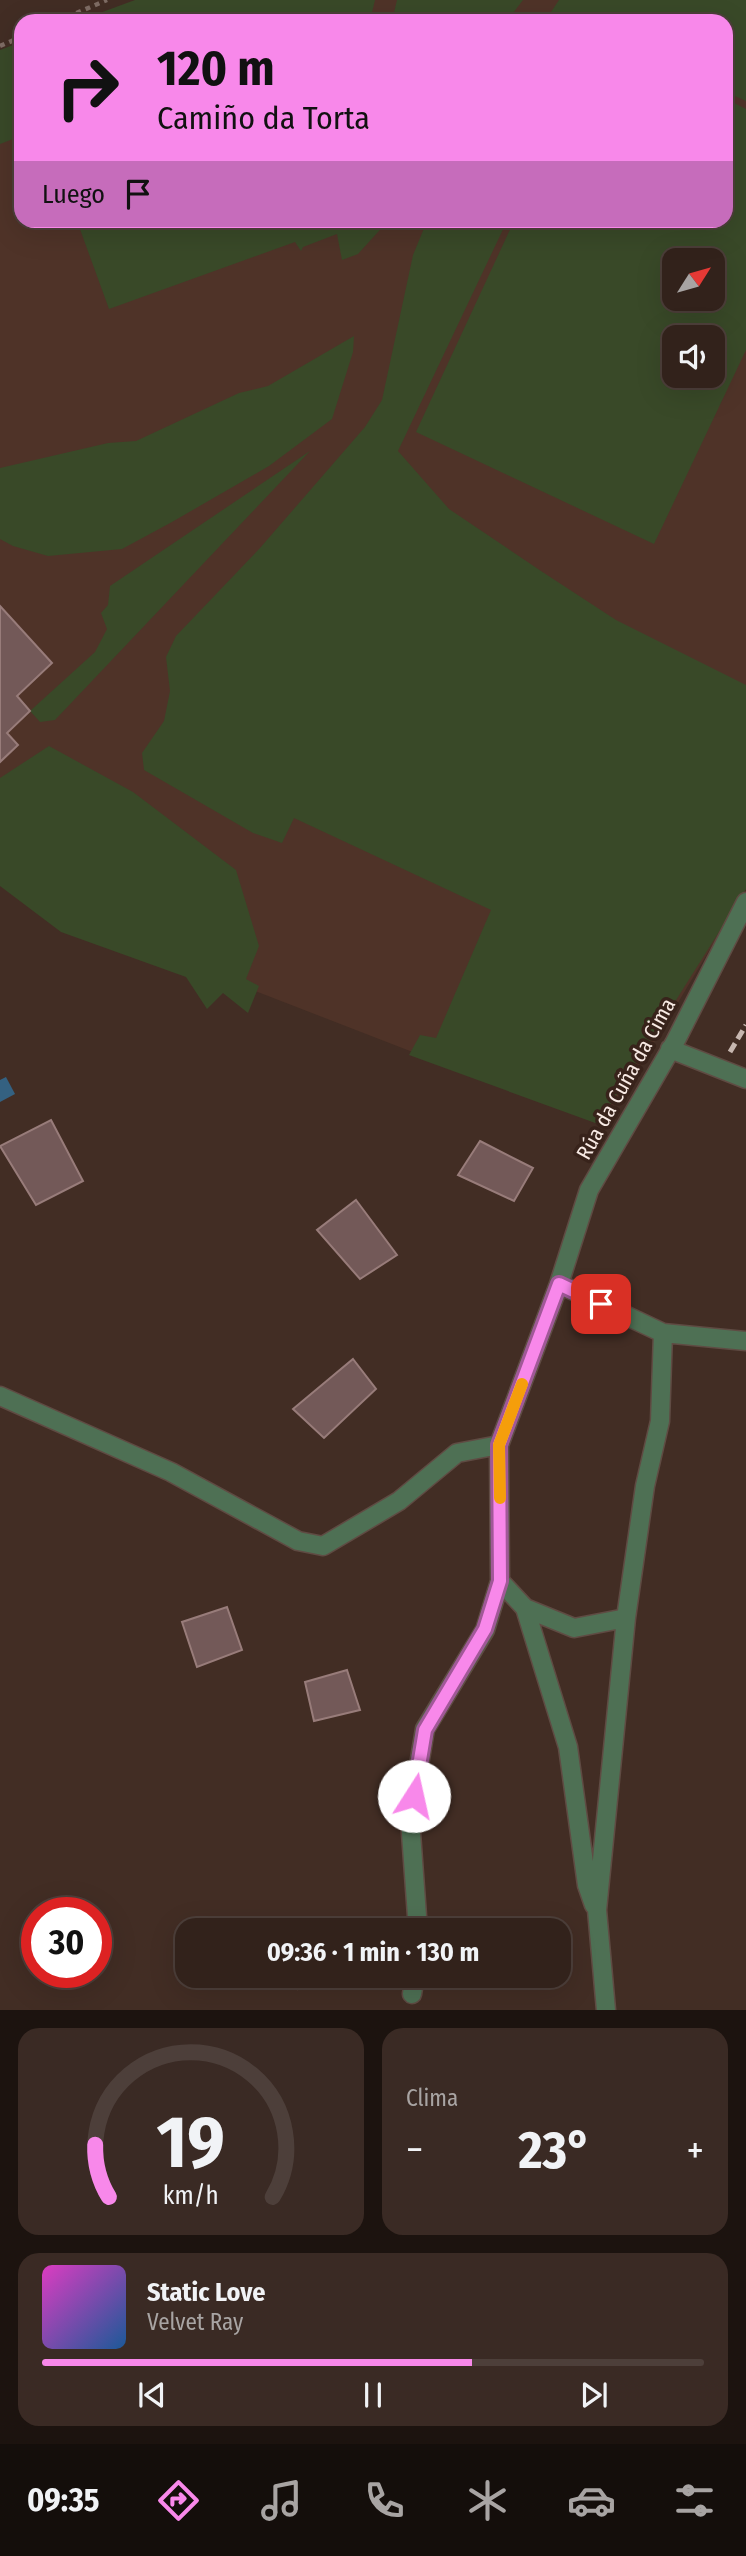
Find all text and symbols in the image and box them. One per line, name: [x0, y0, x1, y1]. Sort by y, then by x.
text: 120 m: [157, 39, 275, 98]
icon: right: [42, 42, 133, 133]
text: Camiño da Torta: [157, 99, 370, 137]
icon: arrive: [119, 175, 157, 213]
text: Luego: [42, 179, 105, 210]
north arrow: [662, 248, 724, 312]
map controls: [662, 248, 725, 388]
button: sound: [662, 325, 725, 388]
street label: Rúa da Cuña da Cima: [571, 994, 681, 1164]
pin: [571, 1274, 631, 1334]
icon: arrive: [582, 1285, 620, 1323]
position arrow: [377, 1759, 451, 1833]
speed limit sign: 30: [21, 1897, 112, 1988]
text: 09:36 · 1 min · 130 m: [267, 1937, 479, 1968]
text: Clima: [406, 2084, 458, 2112]
text: 19: [157, 2100, 225, 2187]
text: 23°: [518, 2119, 591, 2182]
text: −: [406, 2127, 423, 2173]
text: +: [687, 2127, 704, 2173]
text: km/h: [163, 2181, 219, 2211]
text: Static Love: [147, 2277, 265, 2308]
text: Velvet Ray: [147, 2308, 243, 2336]
icon: previous: [133, 2376, 171, 2414]
icon: pause: [354, 2376, 392, 2414]
icon: next: [575, 2376, 613, 2414]
icon: directions: [154, 2476, 203, 2525]
icon: music: [257, 2476, 306, 2525]
icon: phone: [360, 2476, 409, 2525]
icon: climate: [463, 2476, 512, 2525]
icon: car: [567, 2476, 616, 2525]
icon: filters: [670, 2476, 719, 2525]
text: 09:35: [27, 2481, 100, 2519]

